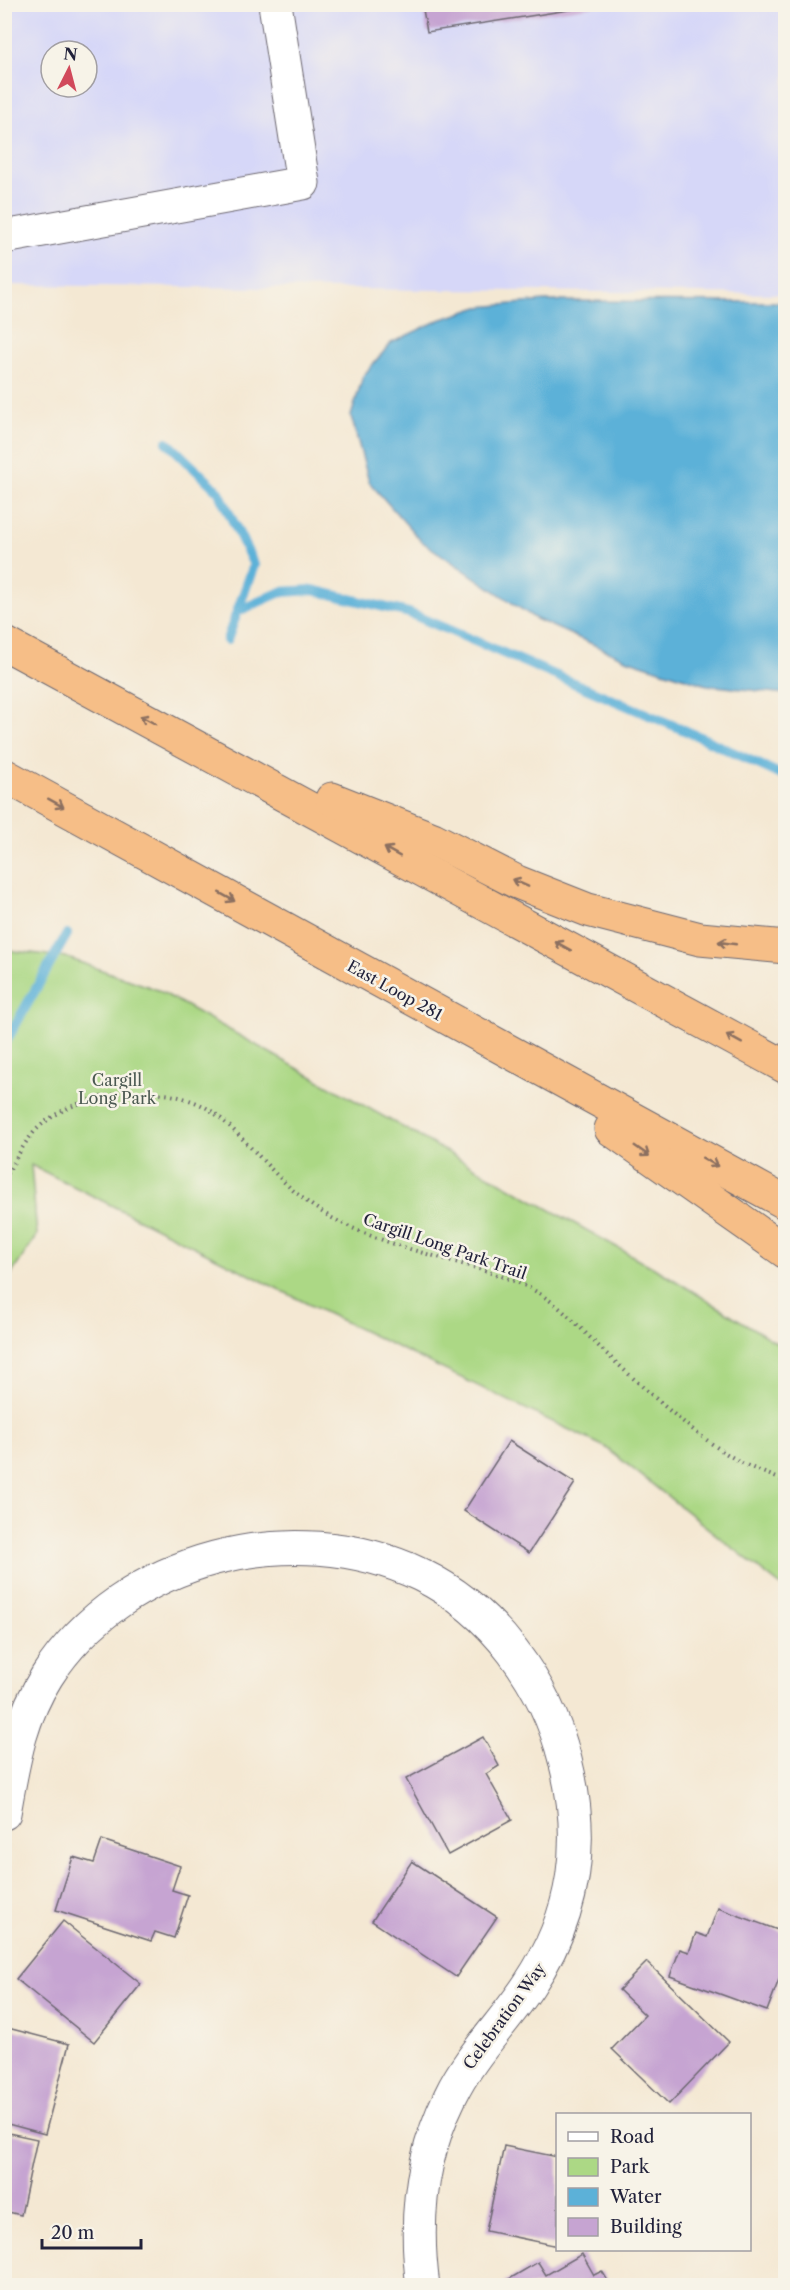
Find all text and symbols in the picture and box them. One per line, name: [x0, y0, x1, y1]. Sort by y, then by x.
north arrow: [39, 39, 99, 99]
text: N: [63, 43, 79, 65]
one-way arrow: [140, 714, 157, 726]
one-way arrow: [47, 798, 64, 810]
one-way arrow: [384, 846, 401, 858]
one-way arrow: [512, 877, 530, 888]
one-way arrow: [218, 892, 235, 904]
one-way arrow: [718, 937, 738, 948]
one-way arrow: [555, 940, 572, 952]
street label: East Loop 281: [344, 956, 446, 1025]
one-way arrow: [726, 1033, 743, 1045]
park label: Cargill Long Park: [78, 1070, 157, 1108]
one-way arrow: [634, 1145, 650, 1157]
one-way arrow: [700, 1157, 718, 1168]
street label: Cargill Long Park Trail: [361, 1209, 530, 1283]
street label: Celebration Way: [459, 1958, 550, 2073]
legend: [556, 2113, 751, 2251]
text: Road: [610, 2126, 655, 2148]
text: Park: [610, 2156, 651, 2178]
text: Water: [609, 2186, 662, 2208]
scale bar: [42, 2212, 141, 2250]
text: Building: [610, 2216, 682, 2238]
text: 20 m: [51, 2222, 95, 2244]

